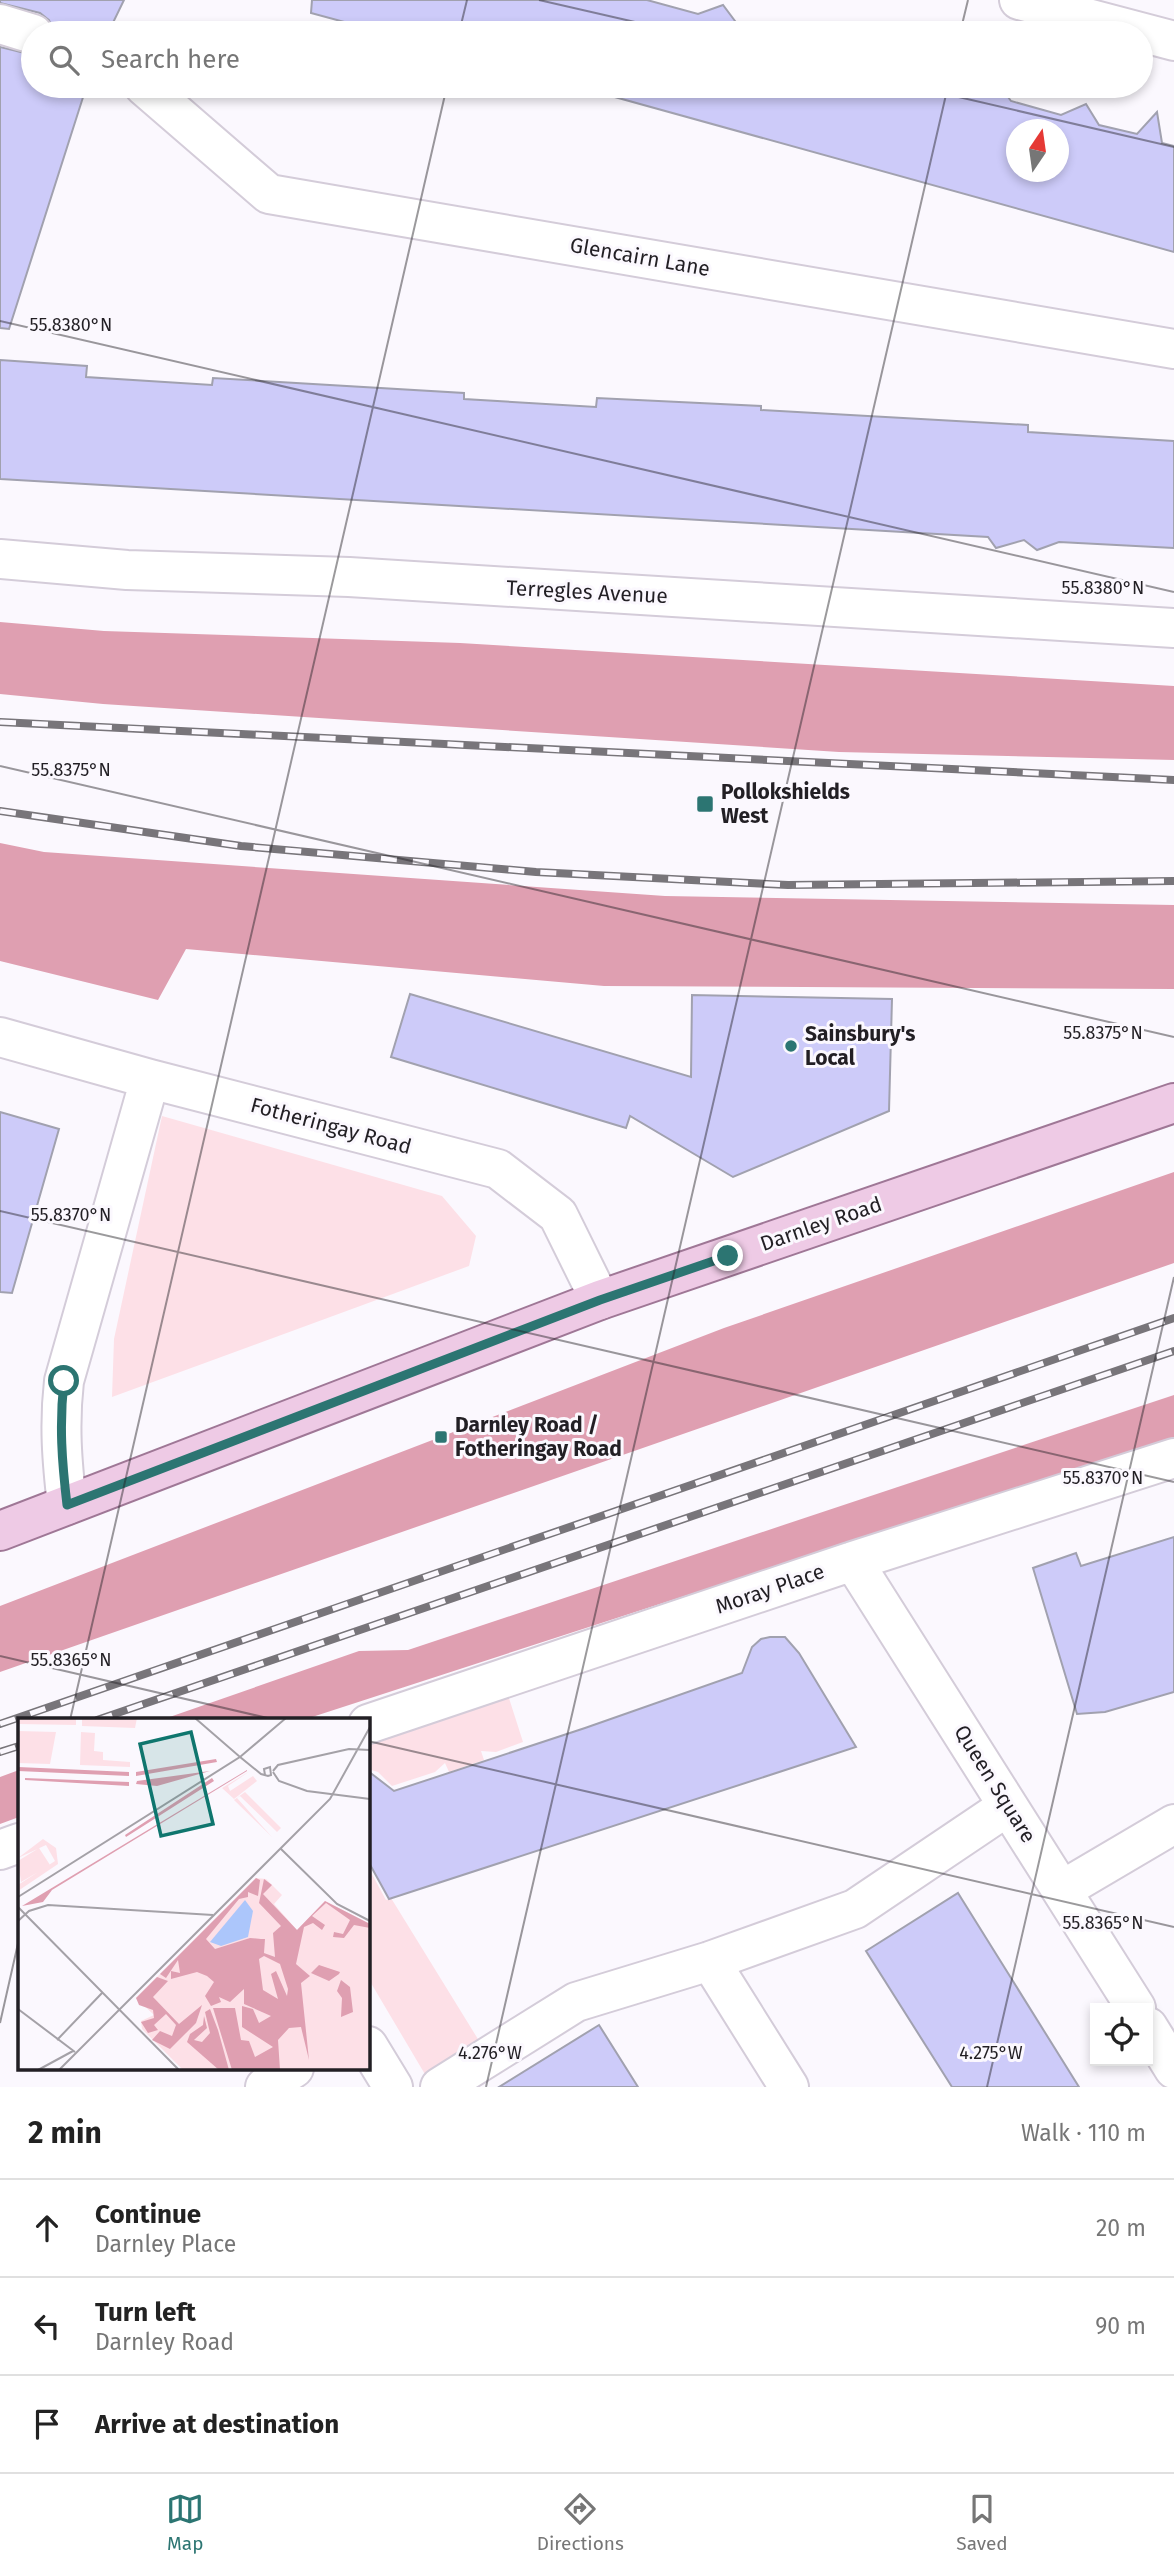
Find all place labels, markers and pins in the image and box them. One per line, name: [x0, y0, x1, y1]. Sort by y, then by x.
place label: Pollokshields West: [721, 779, 850, 829]
marker: Pollokshields West: [695, 794, 715, 814]
place label: Sainsbury's Local: [805, 1021, 915, 1071]
marker: Sainsbury's Local: [783, 1038, 799, 1054]
place label: Darnley Road / Fotheringay Road: [455, 1412, 622, 1462]
marker: Darnley Road / Fotheringay Road: [433, 1429, 449, 1445]

